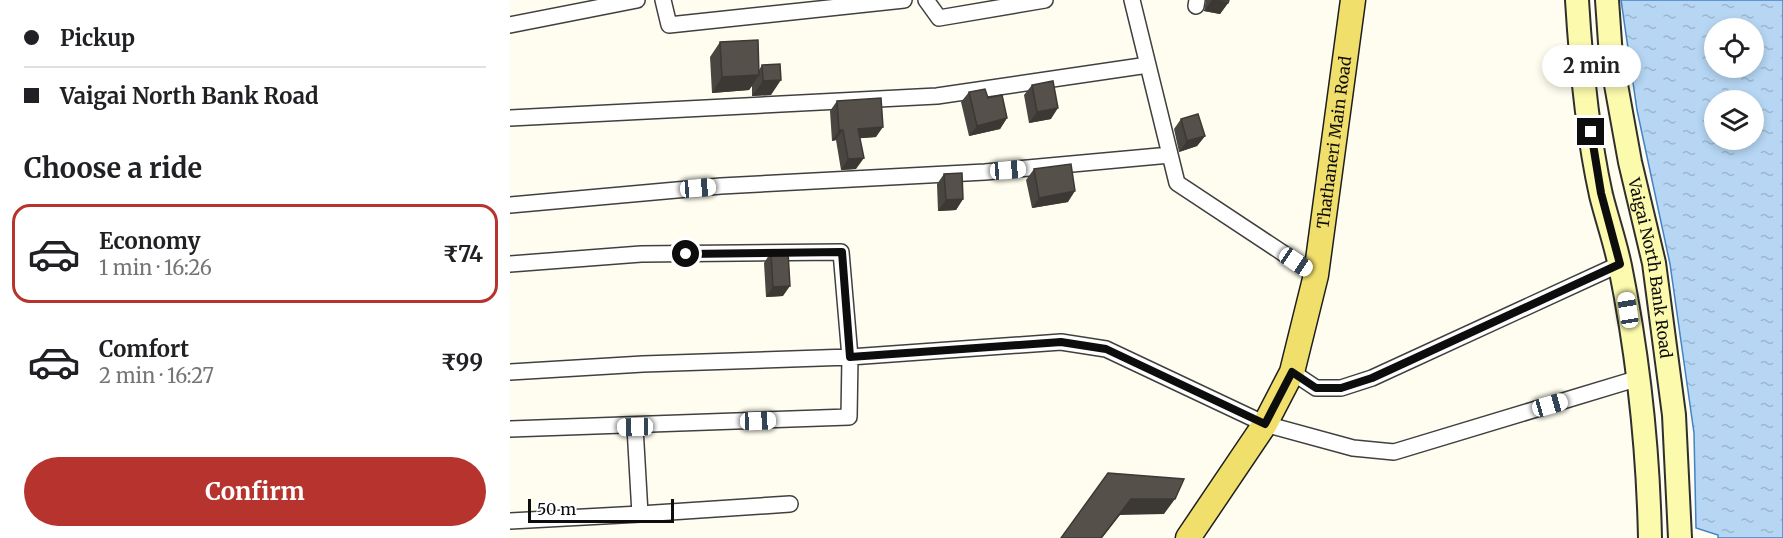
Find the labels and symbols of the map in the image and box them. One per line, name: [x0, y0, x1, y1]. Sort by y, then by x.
callout: 2 min: [1542, 45, 1640, 87]
street label: Thathaneri Main Road: [1312, 55, 1355, 230]
route end: [1577, 118, 1604, 145]
car: [989, 159, 1027, 181]
street label: Vaigai North Bank Road: [1624, 175, 1676, 360]
car: [679, 177, 717, 199]
route start: [672, 240, 699, 267]
car: [1276, 244, 1316, 280]
car: [1616, 291, 1640, 329]
car: [1530, 391, 1570, 419]
car: [740, 411, 776, 431]
car: [617, 418, 653, 436]
scale bar: [528, 496, 674, 524]

